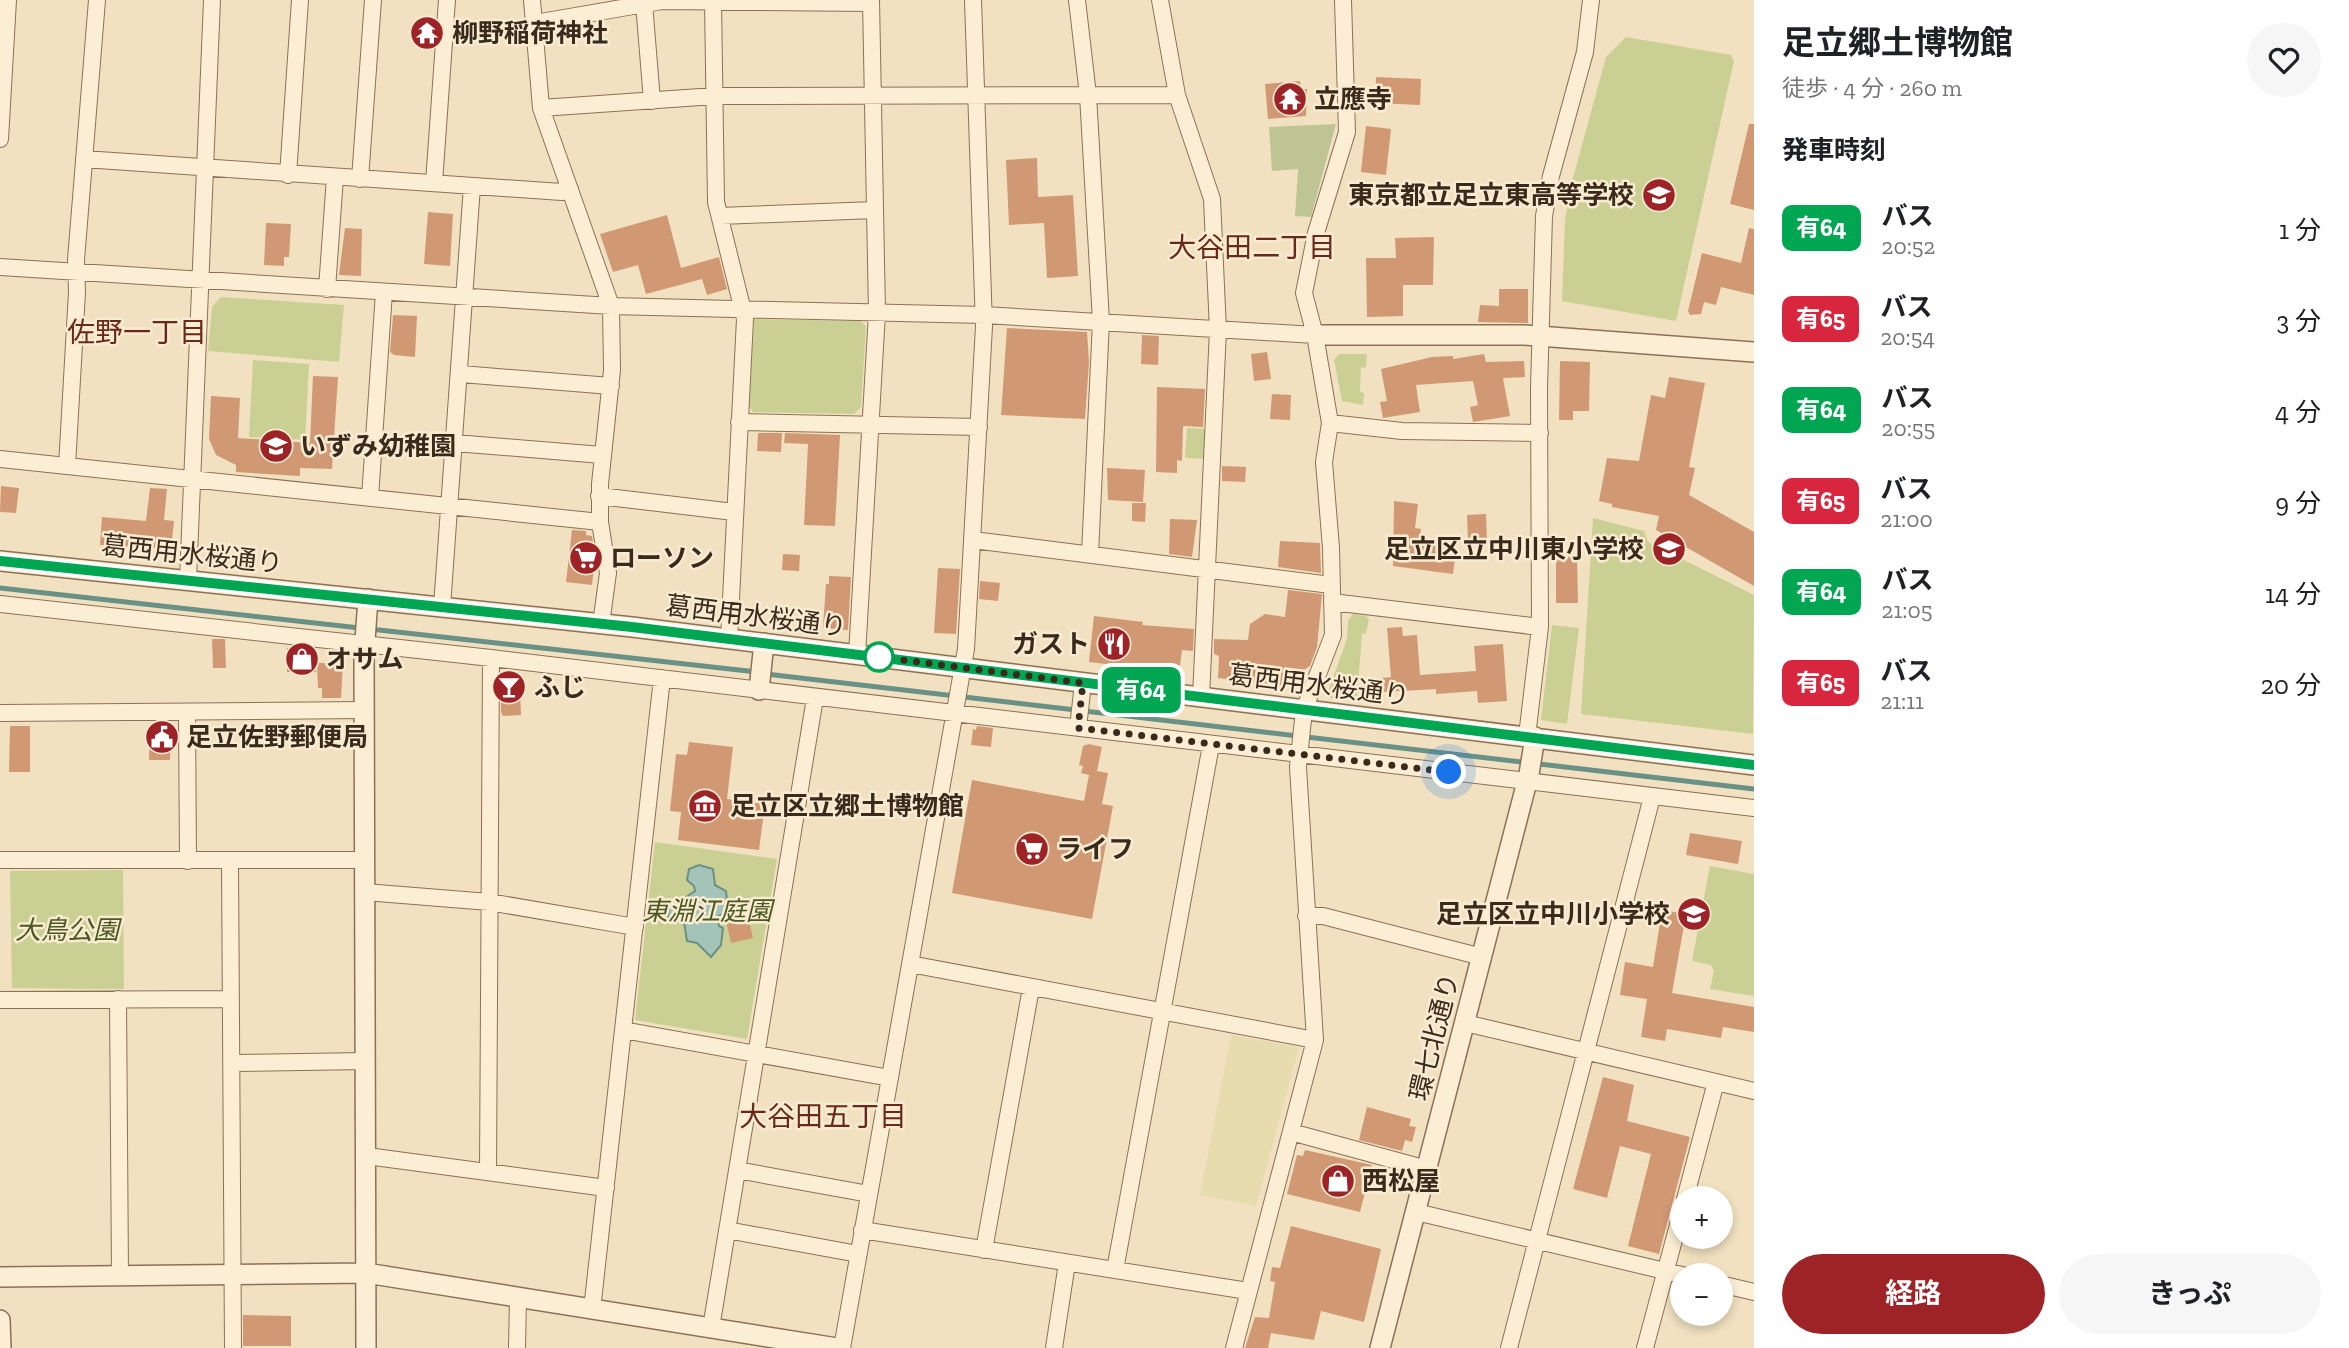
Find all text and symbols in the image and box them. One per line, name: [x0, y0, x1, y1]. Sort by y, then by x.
temple icon: 柳野稲荷神社: [408, 14, 446, 52]
place label: 柳野稲荷神社: [452, 17, 608, 49]
text: 足立郷土博物館: [1782, 23, 2013, 62]
button: heart: [2247, 23, 2321, 97]
text: 徒歩 · 4 分 · 260 m: [1782, 74, 1962, 102]
temple icon: 立應寺: [1271, 80, 1309, 118]
place label: 立應寺: [1314, 83, 1392, 115]
text: 発車時刻: [1782, 134, 1886, 166]
school or university icon: 東京都立足立東高等学校: [1640, 176, 1678, 214]
place label: 東京都立足立東高等学校: [1348, 179, 1634, 211]
text: バス: [1882, 200, 1934, 232]
text: 有64: [1796, 213, 1847, 242]
text: 1 分: [2279, 214, 2321, 246]
district label: 大谷田二丁目: [1168, 231, 1336, 264]
text: 20:52: [1882, 232, 1935, 260]
text: バス: [1880, 291, 1932, 323]
text: 有65: [1796, 304, 1845, 333]
text: 3 分: [2276, 305, 2321, 337]
district label: 佐野一丁目: [67, 316, 207, 349]
text: 20:54: [1880, 323, 1935, 351]
text: バス: [1882, 382, 1934, 414]
text: 有64: [1796, 395, 1847, 424]
text: 4 分: [2275, 396, 2321, 428]
text: 20:55: [1882, 414, 1935, 442]
school or university icon: いずみ幼稚園: [257, 427, 295, 465]
place label: いずみ幼稚園: [300, 430, 456, 462]
text: バス: [1880, 473, 1932, 505]
text: 有65: [1796, 486, 1845, 515]
text: 9 分: [2275, 487, 2321, 519]
text: 21:00: [1880, 505, 1933, 533]
street label: 葛西用水桜通り: [100, 529, 284, 579]
school or university icon: 足立区立中川東小学校: [1650, 530, 1688, 568]
place label: 足立区立中川東小学校: [1384, 533, 1644, 565]
supermarket icon: ローソン: [567, 539, 605, 577]
place label: ローソン: [610, 542, 714, 574]
text: バス: [1882, 564, 1934, 596]
text: 有64: [1796, 577, 1847, 606]
text: 14 分: [2265, 578, 2321, 610]
street label: 葛西用水桜通り: [664, 589, 848, 643]
text: 21:05: [1882, 596, 1932, 624]
restaurant icon: ガスト: [1095, 625, 1133, 663]
place label: ガスト: [1012, 628, 1090, 660]
shop icon: オサム: [283, 640, 321, 678]
unlabelled marker: [864, 642, 894, 672]
place label: オサム: [326, 643, 403, 675]
text: バス: [1880, 655, 1932, 687]
street label: 葛西用水桜通り: [1227, 658, 1411, 712]
line badge: 有64: [1101, 667, 1181, 713]
bar icon: ふじ: [490, 668, 528, 706]
text: 有65: [1796, 668, 1845, 697]
text: 20 分: [2261, 669, 2321, 701]
place label: ふじ: [534, 671, 586, 703]
text: 有64: [1116, 675, 1166, 704]
text: 21:11: [1880, 687, 1924, 715]
public building icon: 足立佐野郵便局: [143, 718, 181, 756]
place label: 足立佐野郵便局: [186, 721, 368, 753]
your location: [1431, 754, 1466, 789]
museum icon: 足立区立郷土博物館: [686, 787, 724, 825]
place label: 足立区立郷土博物館: [730, 790, 964, 822]
supermarket icon: ライフ: [1013, 830, 1051, 868]
place label: ライフ: [1056, 833, 1134, 865]
park label: 東淵江庭園: [642, 895, 776, 927]
school or university icon: 足立区立中川小学校: [1675, 895, 1713, 933]
place label: 足立区立中川小学校: [1436, 898, 1670, 930]
park label: 大鳥公園: [15, 914, 123, 946]
street label: 環七北通り: [1403, 970, 1465, 1104]
district label: 大谷田五丁目: [739, 1100, 907, 1133]
shop icon: 西松屋: [1319, 1162, 1357, 1200]
place label: 西松屋: [1362, 1165, 1440, 1197]
map controls: [1670, 1186, 1733, 1326]
button: +: [1670, 1186, 1733, 1249]
button: 経路: [1782, 1254, 2045, 1334]
button: きっぷ: [2059, 1254, 2321, 1334]
button: −: [1670, 1263, 1733, 1326]

